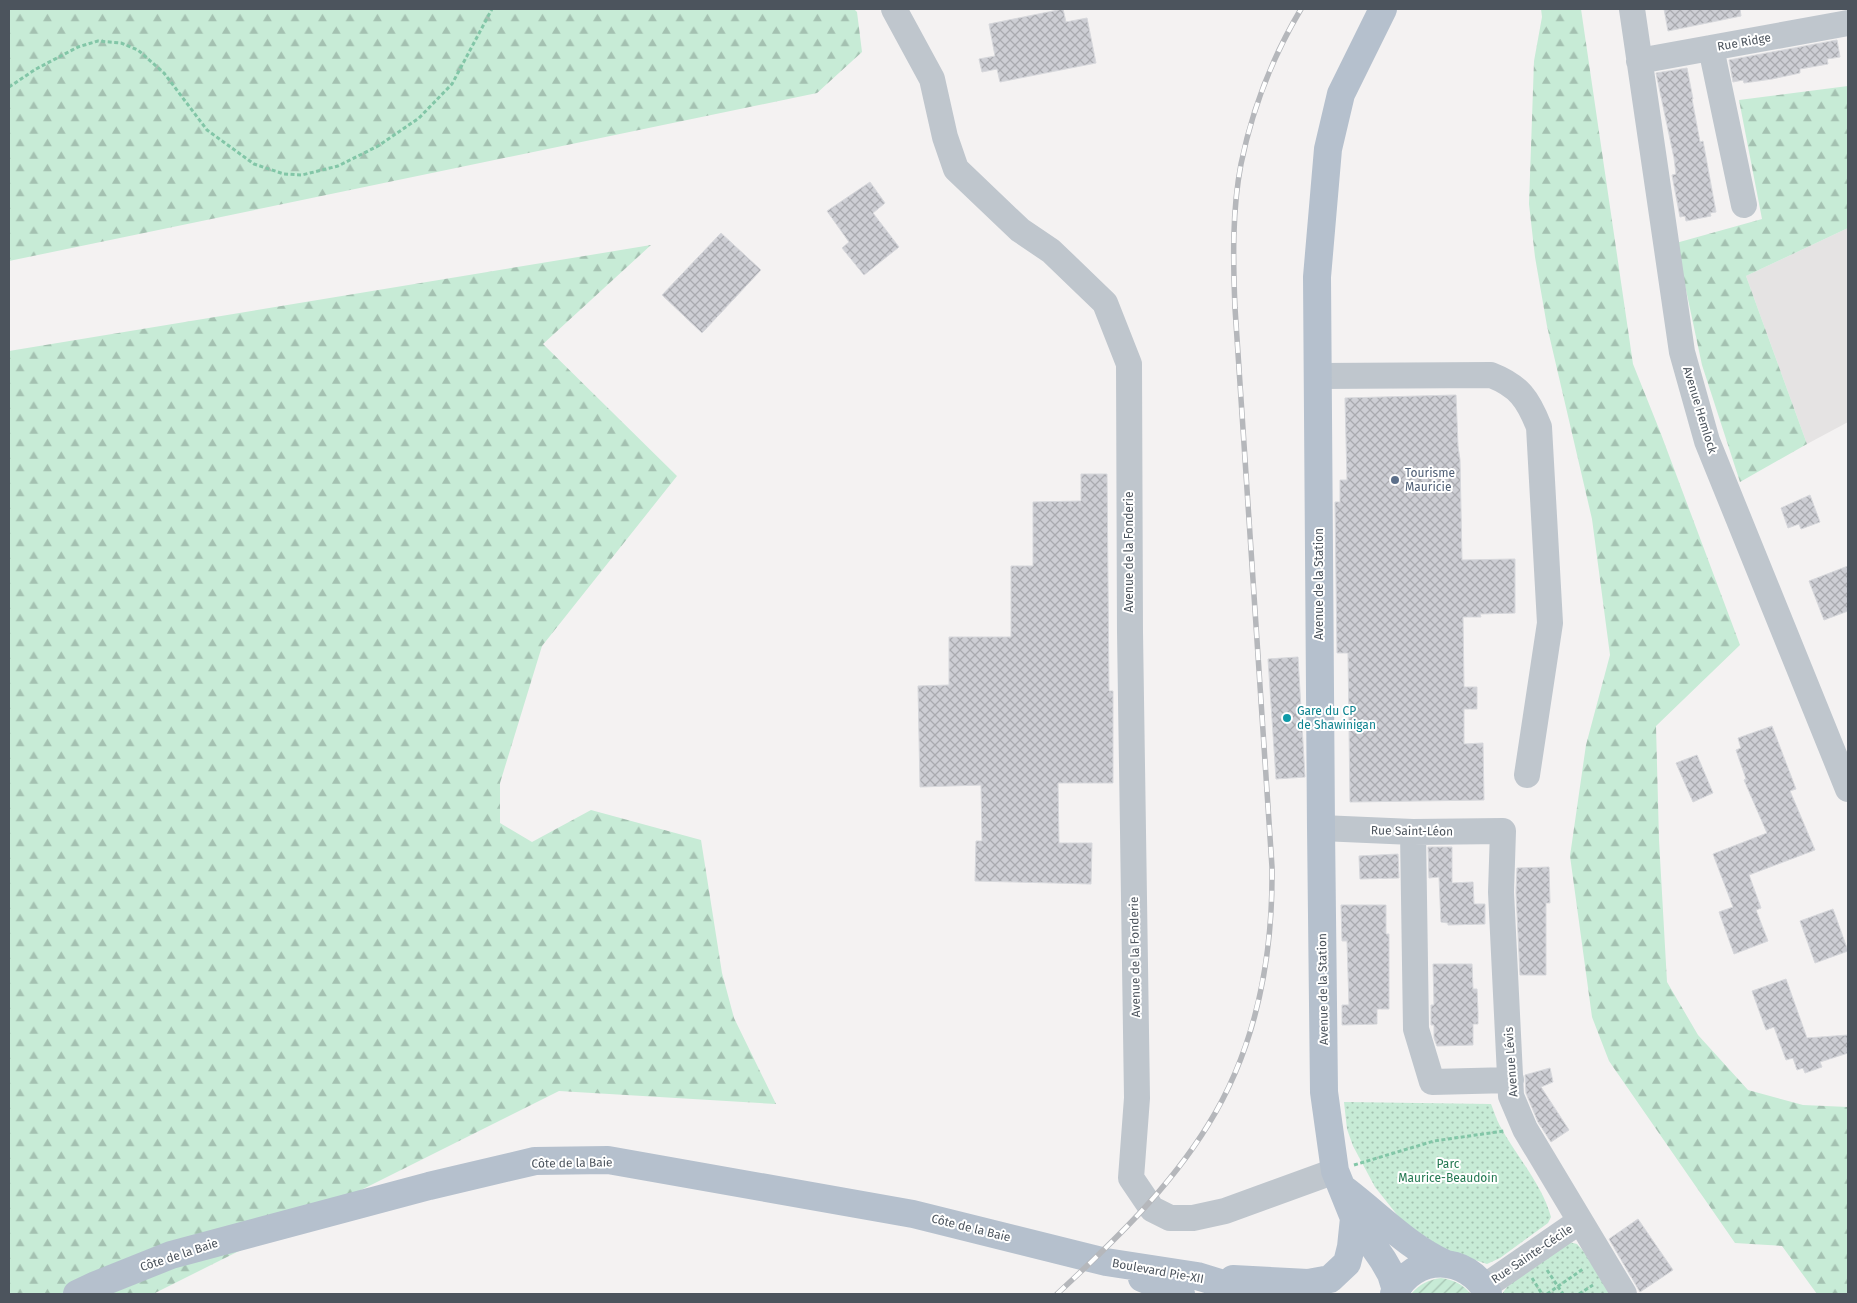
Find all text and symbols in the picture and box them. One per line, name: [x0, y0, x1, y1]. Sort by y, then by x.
street label: Rue Ridge: [1716, 30, 1772, 54]
street label: Avenue Hemlock: [1680, 365, 1720, 456]
place label: Tourisme Mauricie: [1405, 466, 1455, 494]
marker: Tourisme Mauricie: [1389, 474, 1401, 486]
street label: Avenue de la Fonderie: [1122, 492, 1136, 612]
street label: Avenue de la Station: [1312, 528, 1326, 640]
place label: Gare du CP de Shawinigan: [1297, 704, 1376, 732]
marker: Gare du CP de Shawinigan: [1281, 712, 1293, 724]
street label: Rue Saint-Léon: [1371, 823, 1453, 839]
street label: Avenue de la Fonderie: [1127, 896, 1143, 1018]
street label: Avenue de la Station: [1315, 933, 1331, 1045]
street label: Avenue Lévis: [1502, 1026, 1520, 1097]
street label: Côte de la Baie: [531, 1155, 613, 1171]
park label: Parc Maurice-Beaudoin: [1398, 1157, 1498, 1185]
street label: Côte de la Baie: [930, 1211, 1012, 1245]
street label: Rue Sainte-Cécile: [1489, 1222, 1575, 1286]
street label: Côte de la Baie: [138, 1236, 220, 1274]
street label: Boulevard Pie-XII: [1111, 1256, 1205, 1286]

